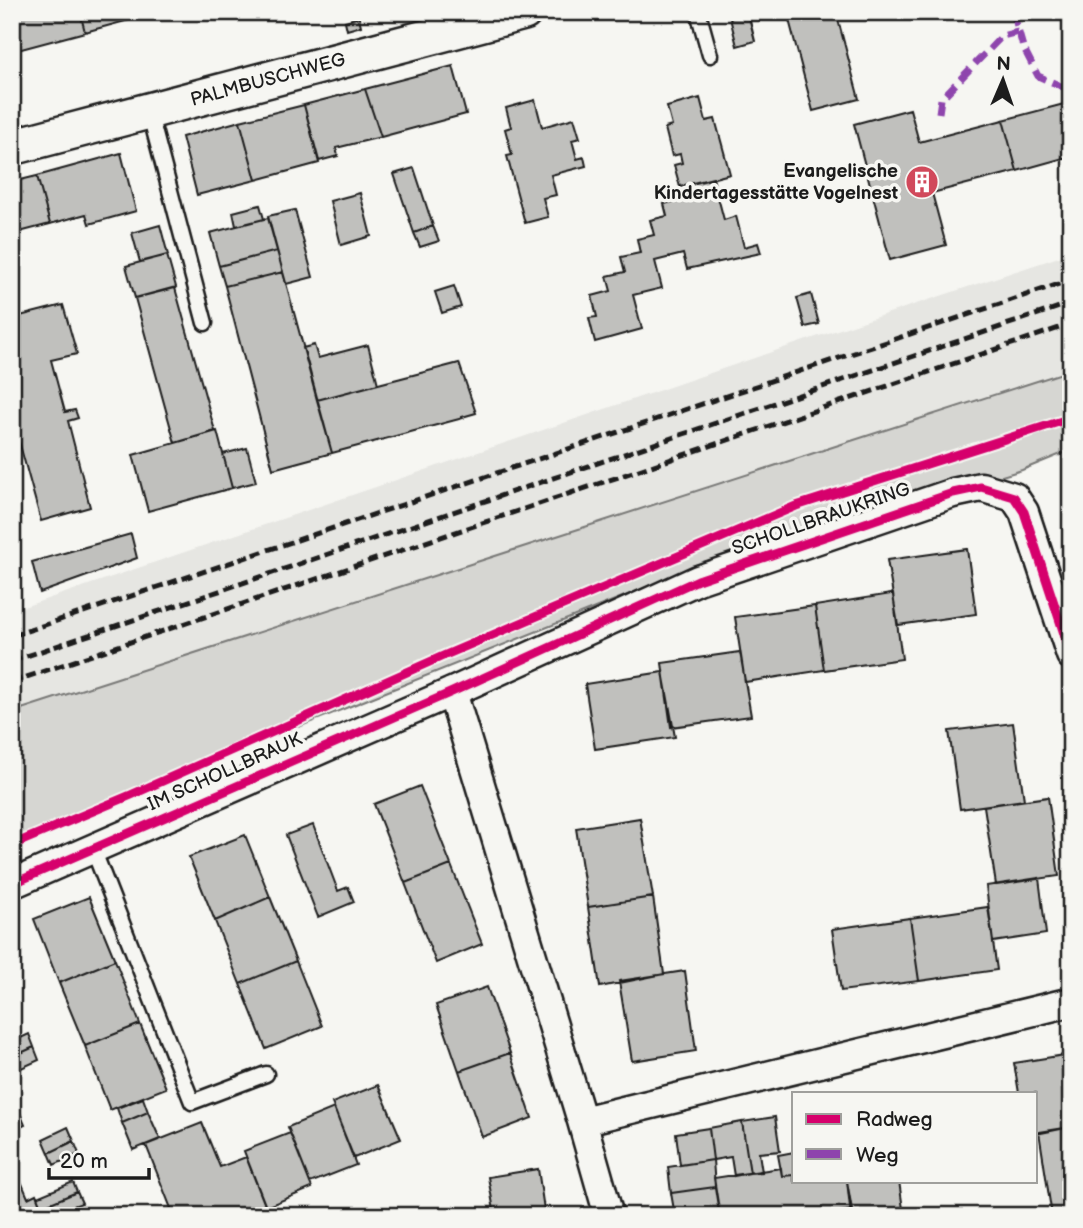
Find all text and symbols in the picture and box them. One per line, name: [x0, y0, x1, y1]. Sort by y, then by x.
north arrow: [968, 46, 1038, 116]
street label: PALMBUSCHWEG: [188, 48, 348, 112]
text: N: [996, 53, 1011, 76]
place label: Evangelische Kindertagesstätte Vogelnest: [654, 160, 899, 205]
building icon: Evangelische Kindertagesstätte Vogelnest: [903, 163, 941, 201]
street label: SCHOLLBRAUKRING: [729, 478, 913, 560]
street label: IM SCHOLLBRAUK: [144, 727, 306, 816]
legend: [792, 1092, 1038, 1182]
text: Radweg: [856, 1107, 933, 1132]
scale bar: [49, 1137, 149, 1181]
text: Weg: [856, 1143, 899, 1168]
text: 20 m: [60, 1149, 108, 1174]

